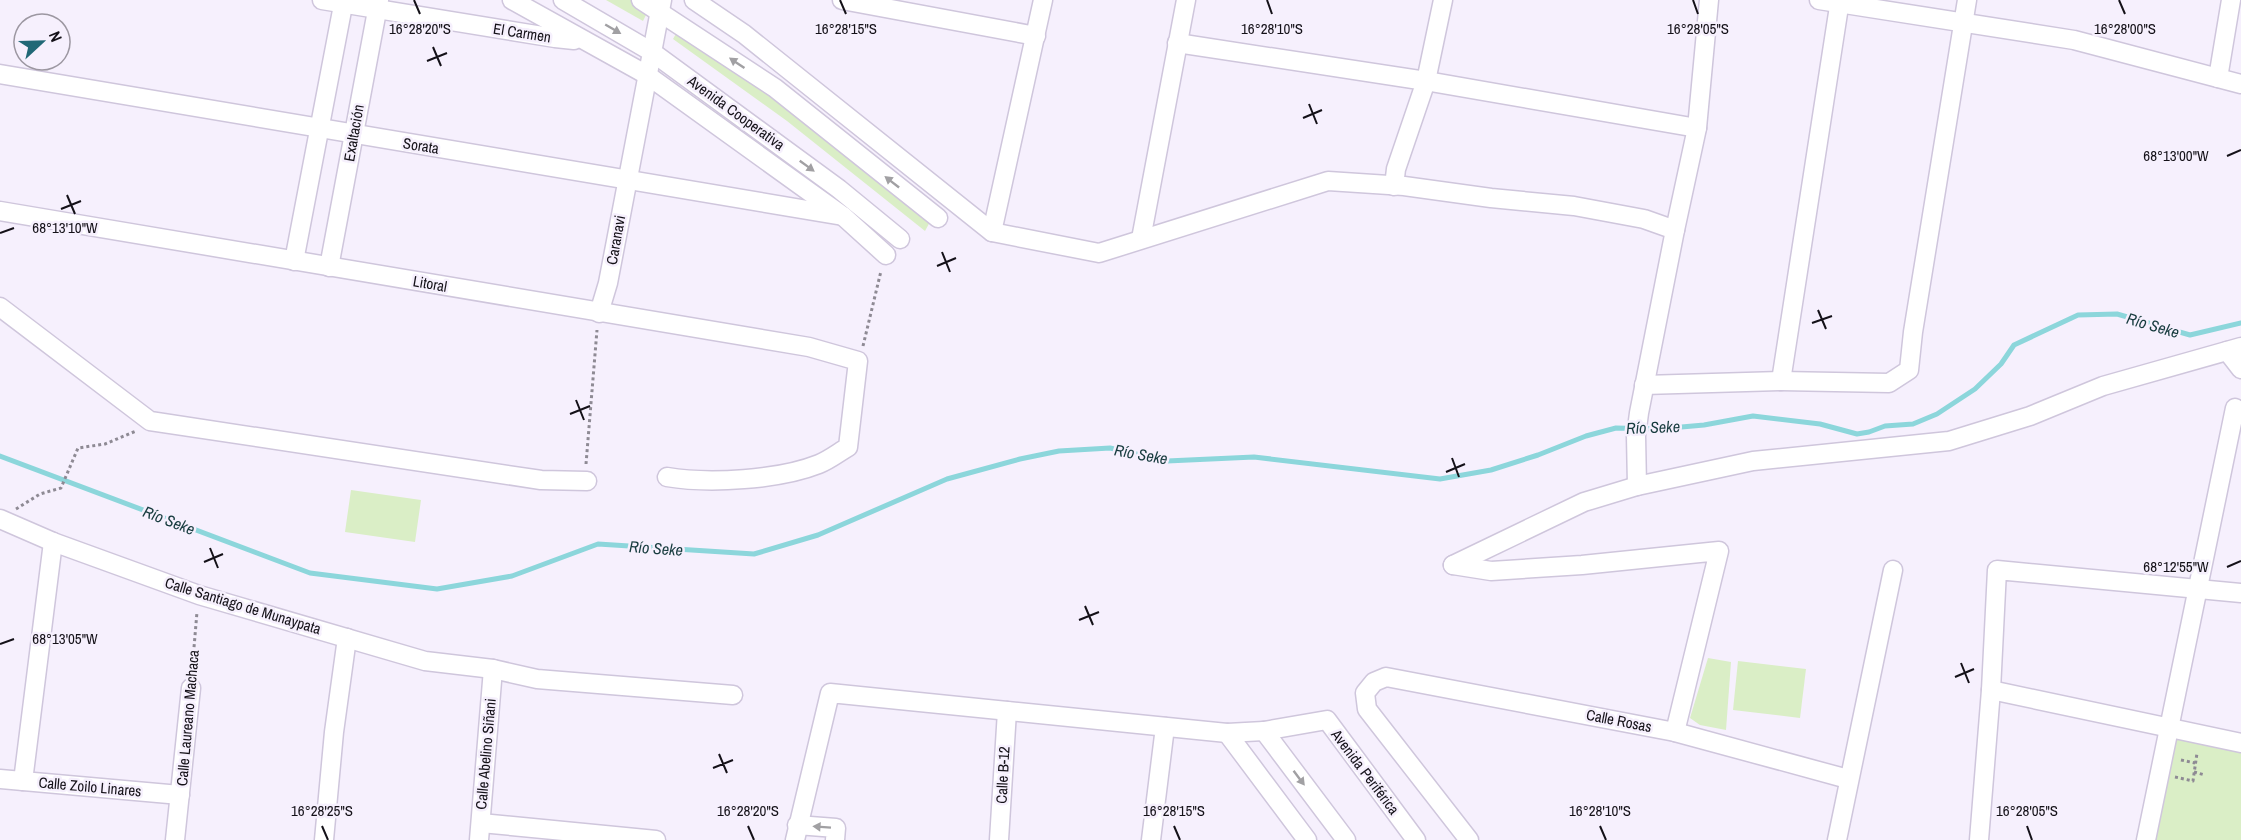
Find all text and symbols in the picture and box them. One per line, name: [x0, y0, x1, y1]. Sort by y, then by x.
north arrow: [12, 12, 72, 72]
text: 16°28'20"S: [389, 18, 451, 39]
street label: El Carmen: [492, 18, 552, 47]
text: 16°28'15"S: [815, 18, 877, 39]
text: 16°28'10"S: [1241, 18, 1303, 39]
text: 16°28'05"S: [1667, 18, 1729, 39]
text: 16°28'00"S: [2094, 18, 2156, 39]
one-way arrow: [605, 24, 621, 35]
text: N: [44, 28, 68, 45]
one-way arrow: [730, 57, 746, 69]
street label: Avenida Cooperativa: [683, 70, 789, 155]
street label: Exaltación: [338, 103, 369, 163]
street label: Sorata: [402, 132, 441, 159]
text: 68°13'00"W: [2143, 145, 2209, 166]
one-way arrow: [800, 159, 815, 171]
one-way arrow: [884, 175, 900, 188]
street label: Caranavi: [601, 214, 630, 266]
text: 68°13'10"W: [32, 217, 98, 238]
street label: Litoral: [411, 270, 449, 297]
water label: Río Seke: [2124, 307, 2182, 343]
water label: Río Seke: [1626, 415, 1680, 439]
water label: Río Seke: [1113, 438, 1169, 470]
water label: Río Seke: [140, 500, 198, 540]
water label: Río Seke: [628, 535, 684, 561]
text: 68°12'55"W: [2143, 556, 2209, 577]
street label: Calle Santiago de Munaypata: [163, 572, 324, 639]
text: 68°13'05"W: [32, 628, 98, 649]
street label: Calle Laureano Machaca: [171, 649, 204, 787]
street label: Calle Abelino Siñani: [470, 698, 501, 810]
street label: Calle Rosas: [1585, 704, 1654, 737]
street label: Avenida Periférica: [1326, 724, 1404, 819]
street label: Calle B-12: [991, 746, 1014, 804]
one-way arrow: [1293, 769, 1305, 785]
street label: Calle Zoilo Linares: [38, 772, 142, 801]
text: 16°28'25"S: [291, 800, 353, 821]
text: 16°28'20"S: [717, 800, 779, 821]
text: 16°28'15"S: [1143, 800, 1205, 821]
text: 16°28'10"S: [1569, 800, 1631, 821]
text: 16°28'05"S: [1996, 800, 2058, 821]
one-way arrow: [813, 822, 832, 832]

